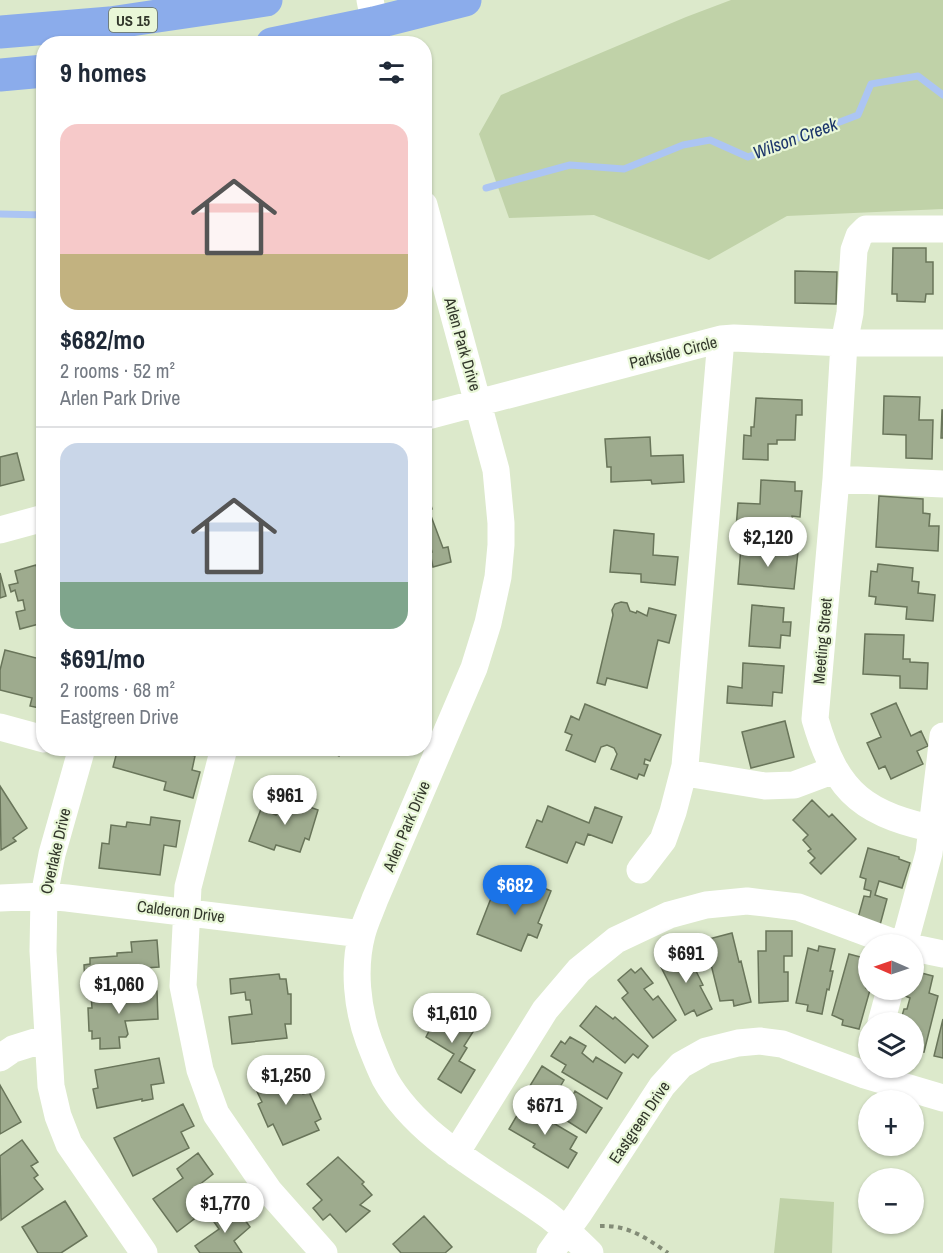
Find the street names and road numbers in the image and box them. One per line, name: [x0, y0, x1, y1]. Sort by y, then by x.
road number: US 15: [109, 8, 157, 32]
street label: Arlen Park Drive: [439, 294, 487, 393]
street label: Parkside Circle: [627, 330, 719, 374]
street label: Meeting Street: [807, 597, 837, 685]
street label: Arlen Park Drive: [377, 777, 435, 876]
street label: Overlake Drive: [34, 806, 76, 896]
street label: Calderon Drive: [136, 895, 226, 927]
street label: Eastgreen Drive: [603, 1077, 675, 1167]

